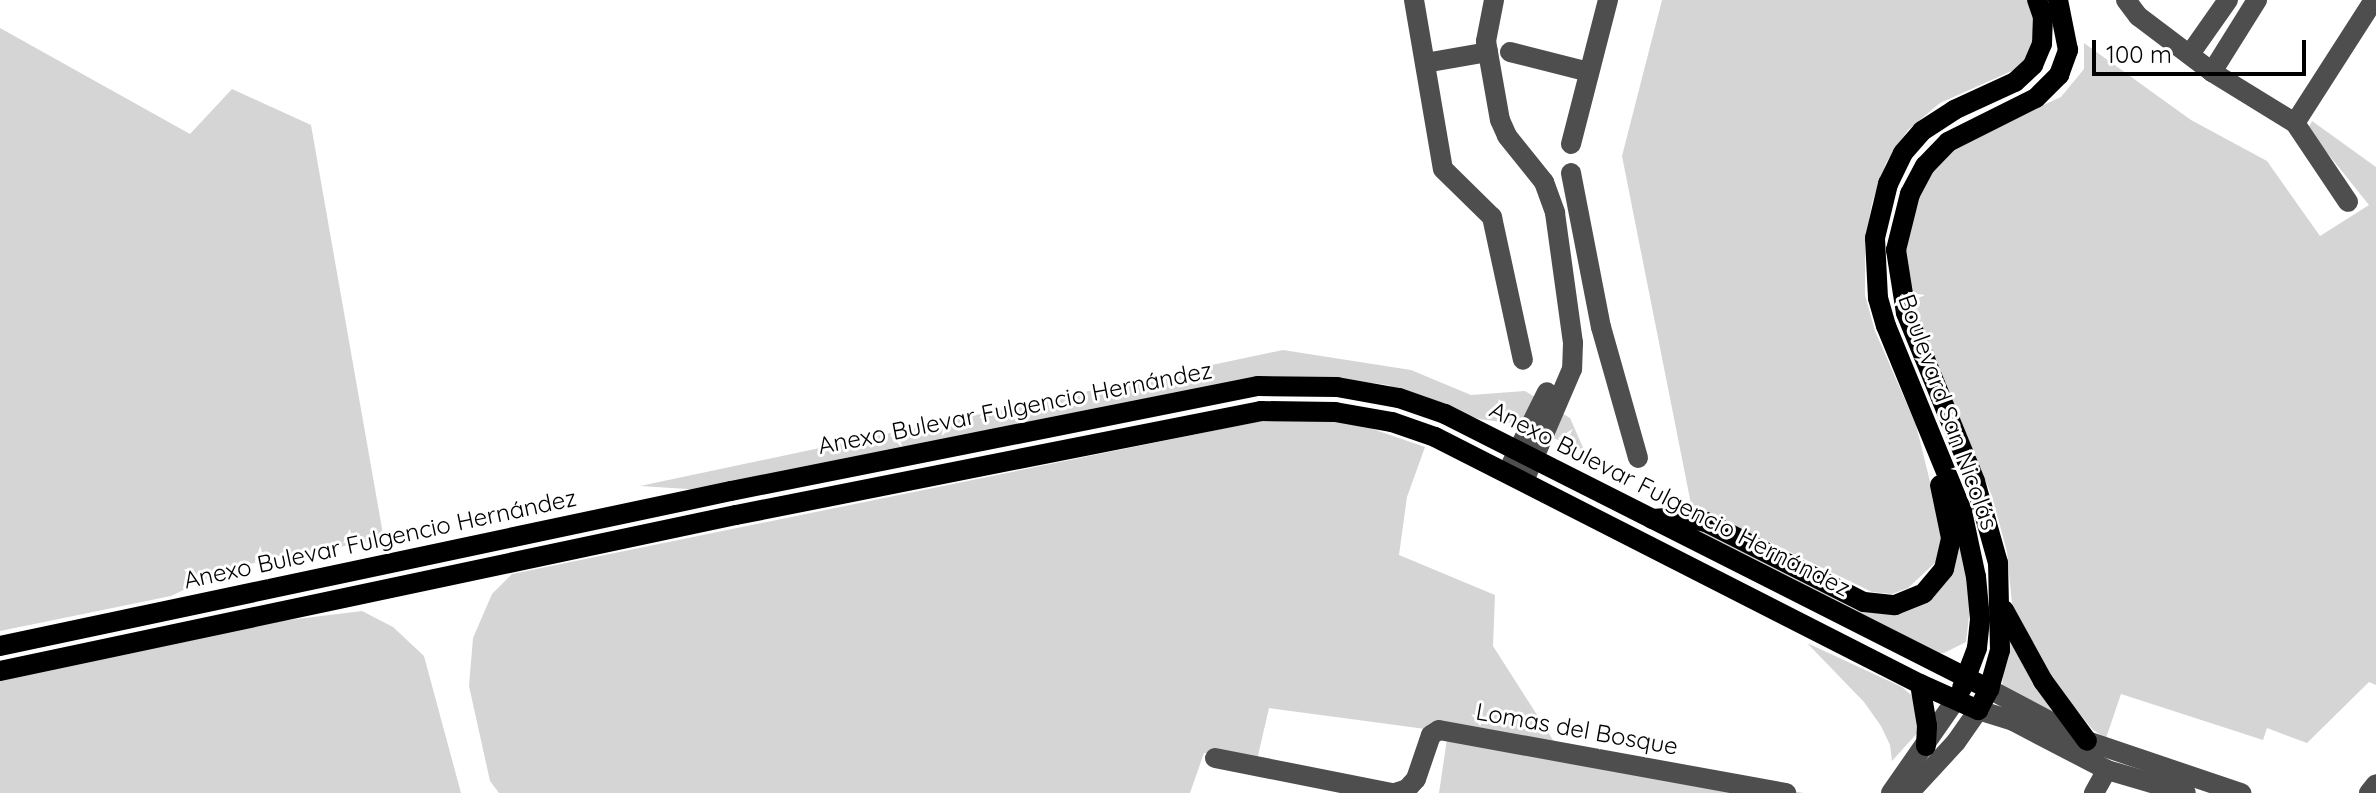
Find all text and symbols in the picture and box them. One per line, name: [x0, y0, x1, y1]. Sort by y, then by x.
scale bar: [2096, 24, 2310, 74]
text: 100 m: [2106, 39, 2172, 69]
street label: Boulevard San Nicolás: [1892, 290, 2004, 534]
street label: Anexo Bulevar Fulgencio Hernández: [816, 356, 1214, 460]
street label: Anexo Bulevar Fulgencio Hernández: [1485, 395, 1855, 603]
street label: Anexo Bulevar Fulgencio Hernández: [181, 483, 579, 595]
street label: Lomas del Bosque: [1474, 697, 1680, 761]

